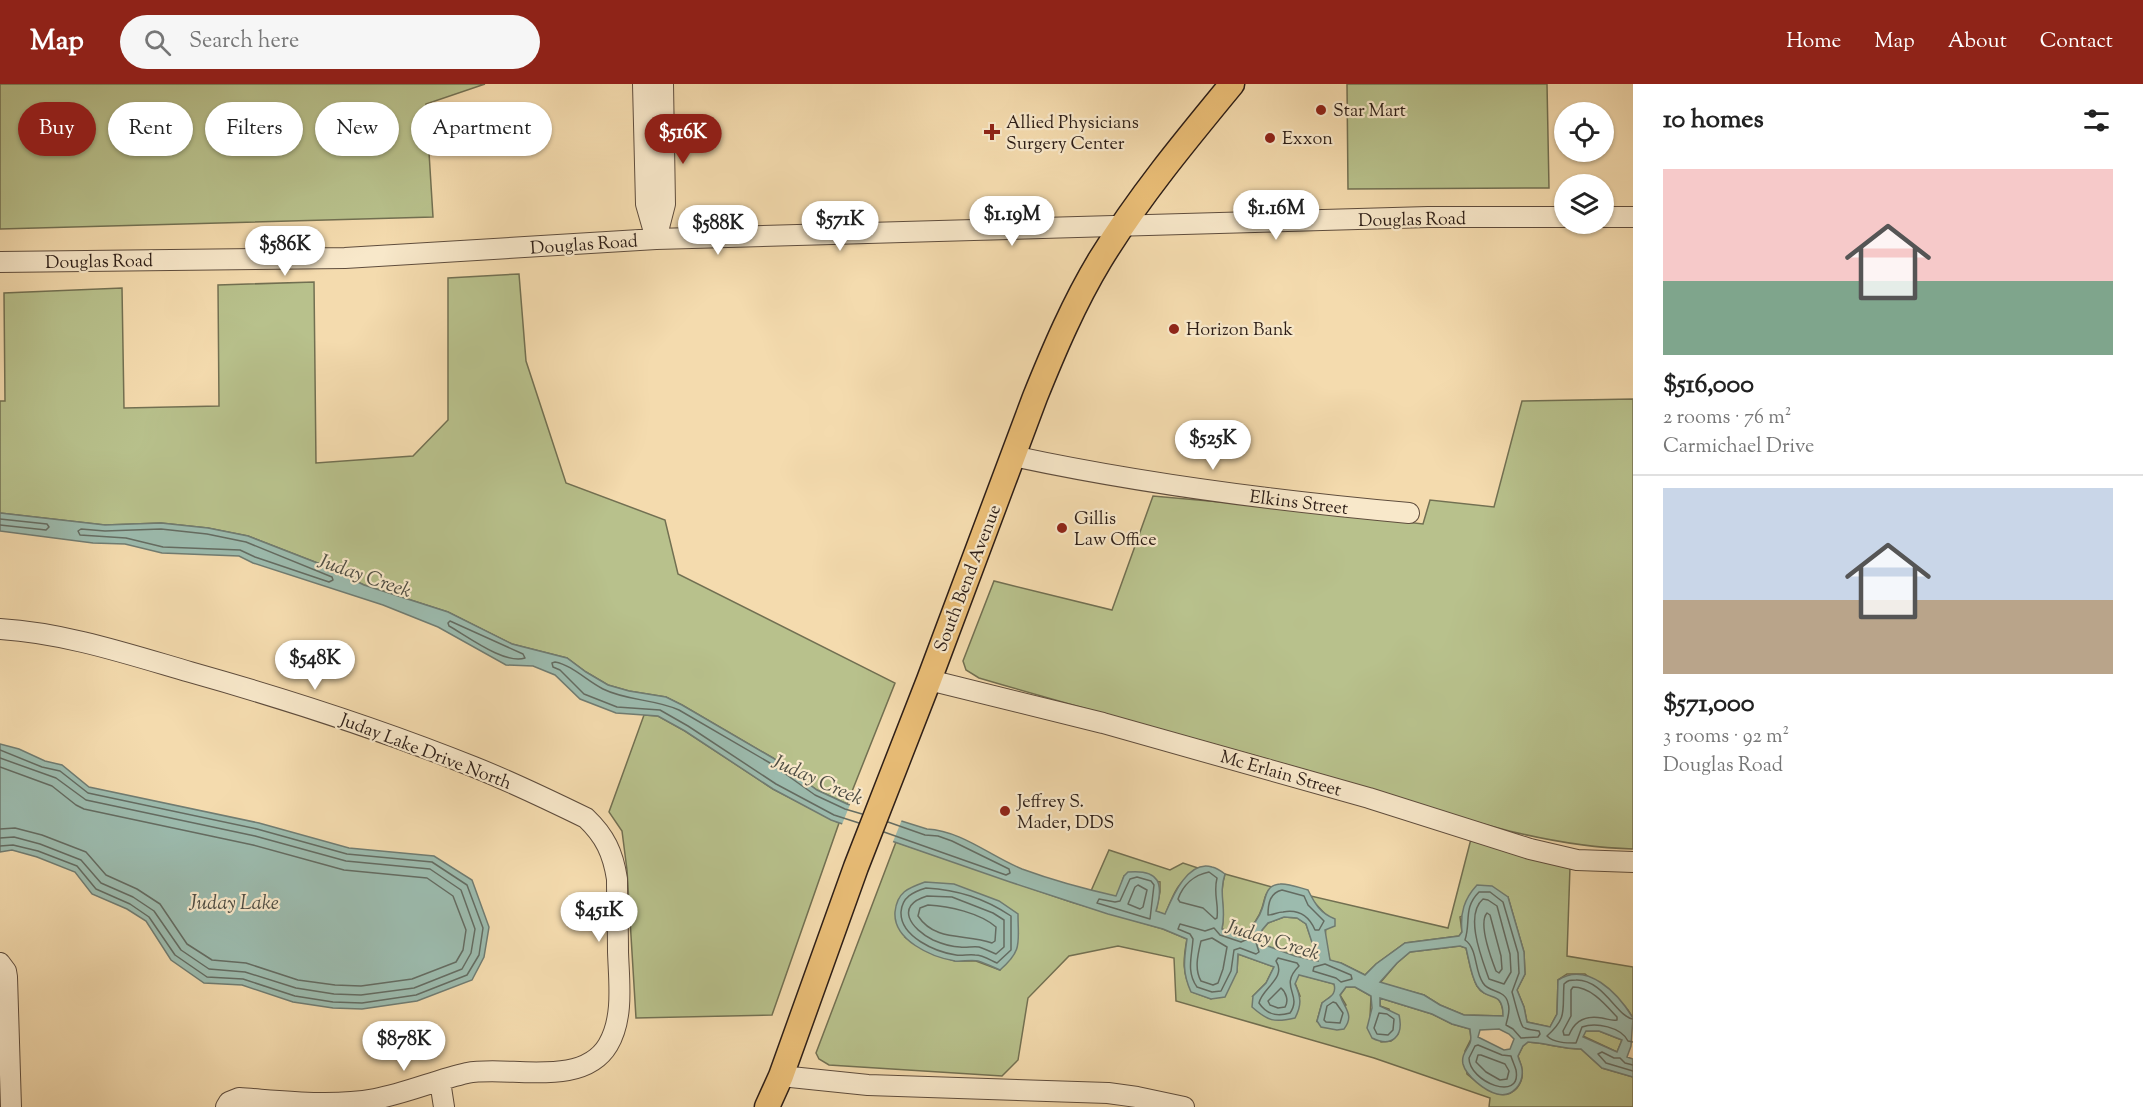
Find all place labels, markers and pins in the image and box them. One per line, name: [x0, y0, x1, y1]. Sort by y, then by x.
place label: Star Mart: [1333, 99, 1406, 125]
marker: Star Mart: [1314, 103, 1328, 117]
place label: Allied Physicians Surgery Center: [1006, 111, 1139, 158]
pin: $516K: [641, 114, 725, 165]
marker: Allied Physicians Surgery Center: [983, 123, 1001, 141]
place label: Exxon: [1282, 127, 1333, 153]
marker: Exxon: [1263, 131, 1277, 145]
pin: $1.16M: [1227, 190, 1325, 241]
pin: $1.19M: [963, 196, 1061, 247]
pin: $571K: [798, 201, 882, 252]
pin: $588K: [676, 205, 760, 256]
pin: $586K: [243, 226, 327, 277]
place label: Horizon Bank: [1186, 318, 1293, 344]
marker: Horizon Bank: [1167, 322, 1181, 336]
pin: $525K: [1171, 420, 1255, 471]
place label: Gillis Law Office: [1074, 507, 1157, 554]
marker: Gillis Law Office: [1055, 521, 1069, 535]
pin: $548K: [273, 640, 357, 691]
place label: Jeffrey S. Mader, DDS: [1016, 790, 1114, 837]
marker: Jeffrey S. Mader, DDS: [998, 804, 1012, 818]
pin: $451K: [557, 892, 641, 943]
pin: $878K: [362, 1021, 446, 1072]

